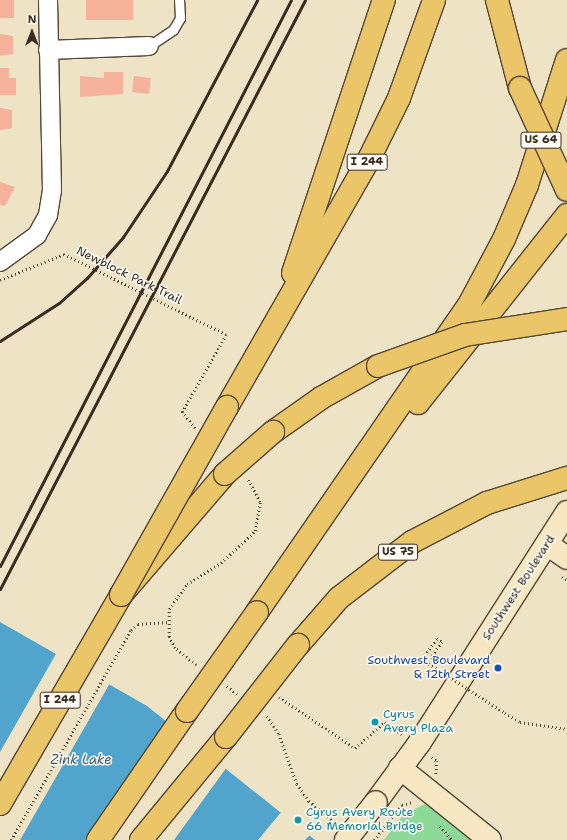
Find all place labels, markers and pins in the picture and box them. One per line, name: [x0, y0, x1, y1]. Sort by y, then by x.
place label: Southwest Boulevard & 12th Street: [367, 654, 490, 682]
marker: Southwest Boulevard & 12th Street: [493, 663, 503, 673]
place label: Cyrus Avery Plaza: [383, 708, 453, 736]
marker: Cyrus Avery Plaza: [370, 717, 380, 727]
place label: Cyrus Avery Route 66 Memorial Bridge: [306, 806, 423, 834]
marker: Cyrus Avery Route 66 Memorial Bridge: [293, 815, 303, 825]

